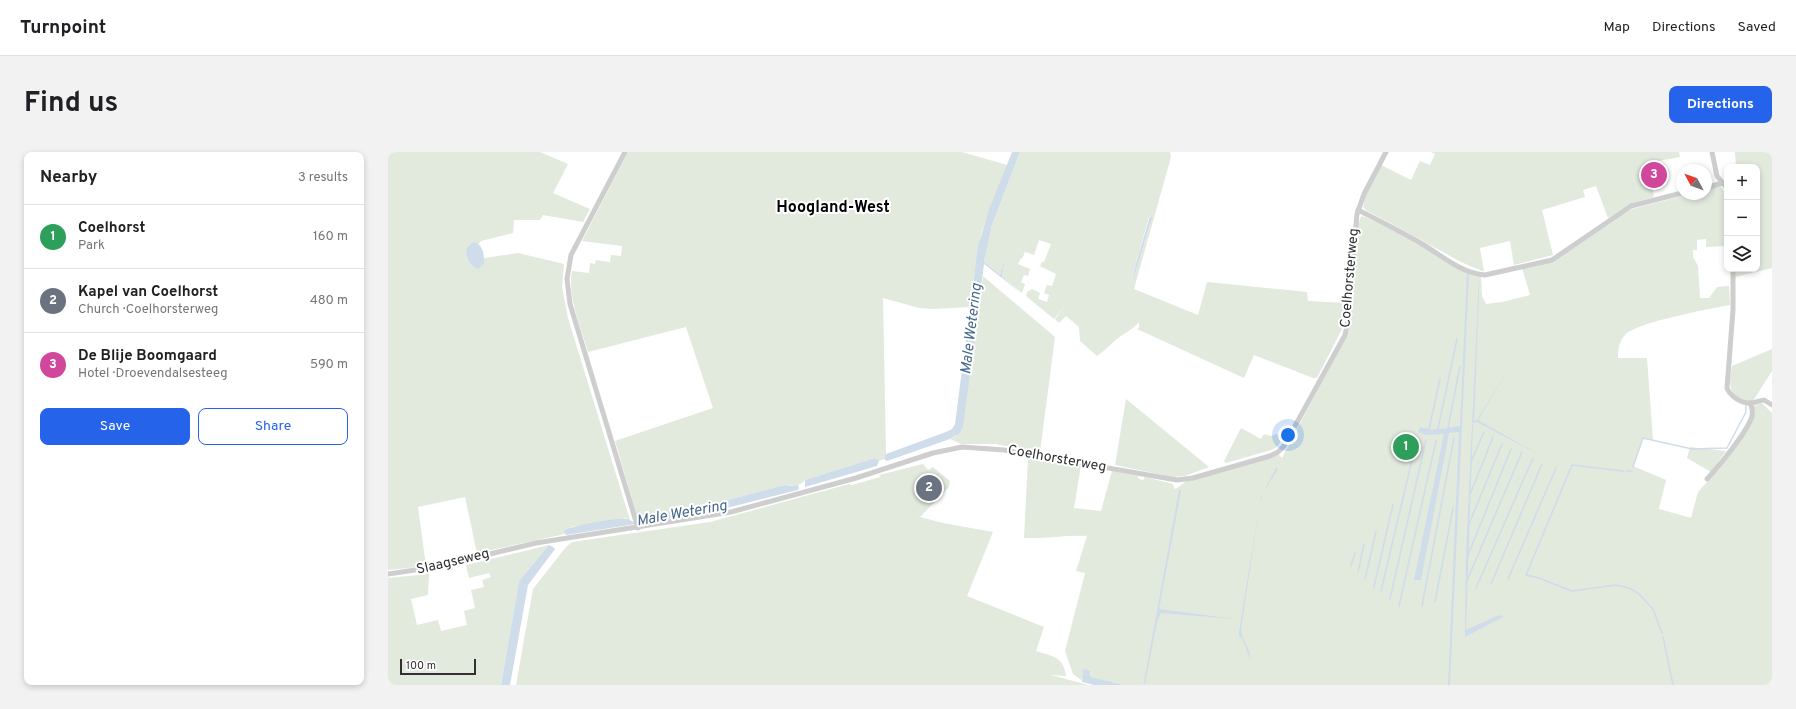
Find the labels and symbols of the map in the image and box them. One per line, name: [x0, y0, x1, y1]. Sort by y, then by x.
pin: 3: [1641, 160, 1667, 190]
north arrow: [1676, 164, 1712, 200]
district label: Hoogland-West: [776, 198, 890, 218]
street label: Coelhorsterweg: [1337, 228, 1363, 328]
water label: Male Wetering: [957, 282, 987, 376]
your location: [1278, 425, 1298, 445]
pin: 1: [1393, 432, 1419, 462]
street label: Coelhorsterweg: [1006, 442, 1108, 476]
pin: 2: [916, 473, 942, 503]
water label: Male Wetering: [635, 497, 730, 531]
street label: Slaagseweg: [415, 545, 491, 579]
scale bar: [400, 657, 476, 676]

